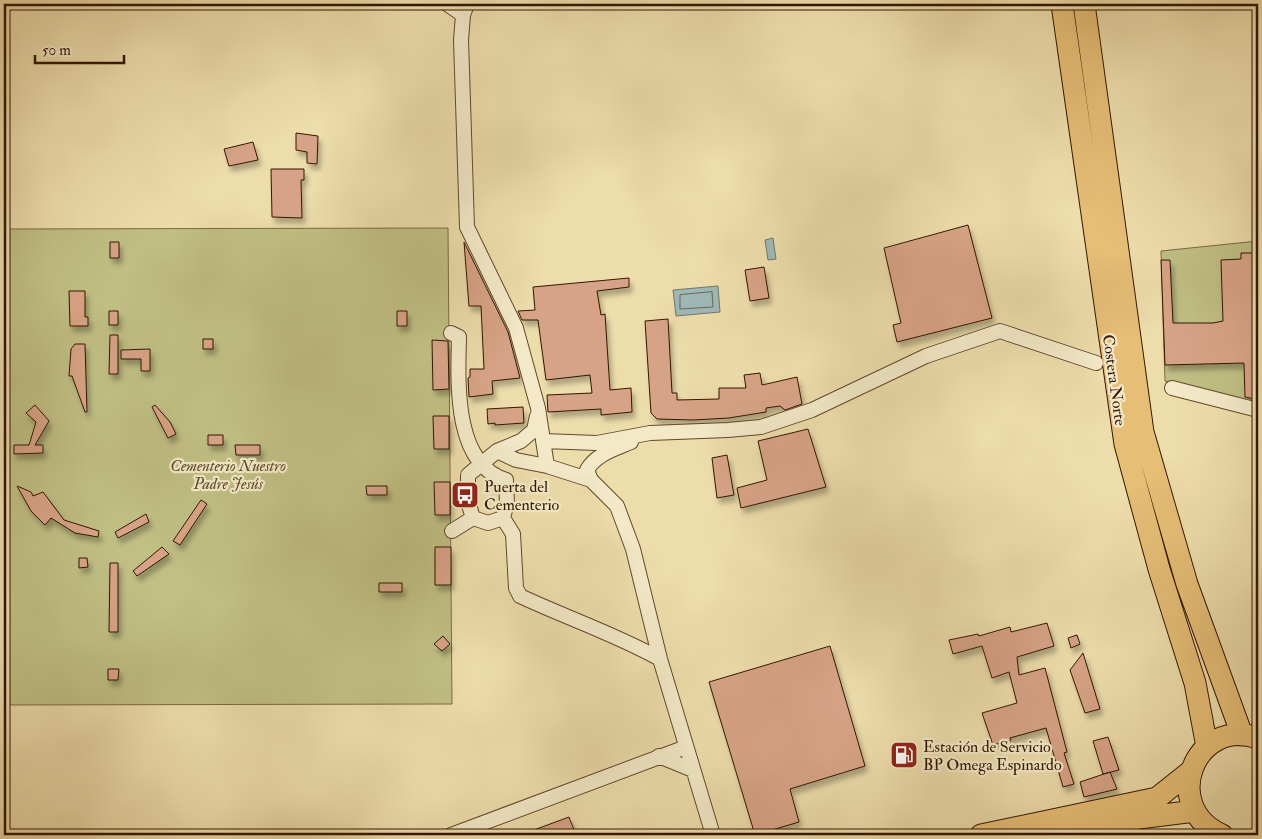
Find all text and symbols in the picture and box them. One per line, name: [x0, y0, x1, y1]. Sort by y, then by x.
scale bar: [35, 32, 124, 64]
text: 50 m: [42, 41, 71, 60]
street label: Costera Norte: [1098, 333, 1130, 427]
park label: Cementerio Nuestro Padre Jesús: [170, 456, 286, 494]
place label: Puerta del Cementerio: [484, 477, 560, 515]
bus stop icon: Puerta del Cementerio: [450, 480, 480, 510]
place label: Estación de Servicio BP Omega Espinardo: [923, 737, 1062, 776]
fuel station icon: Estación de Servicio BP Omega Espinardo: [889, 740, 919, 770]

